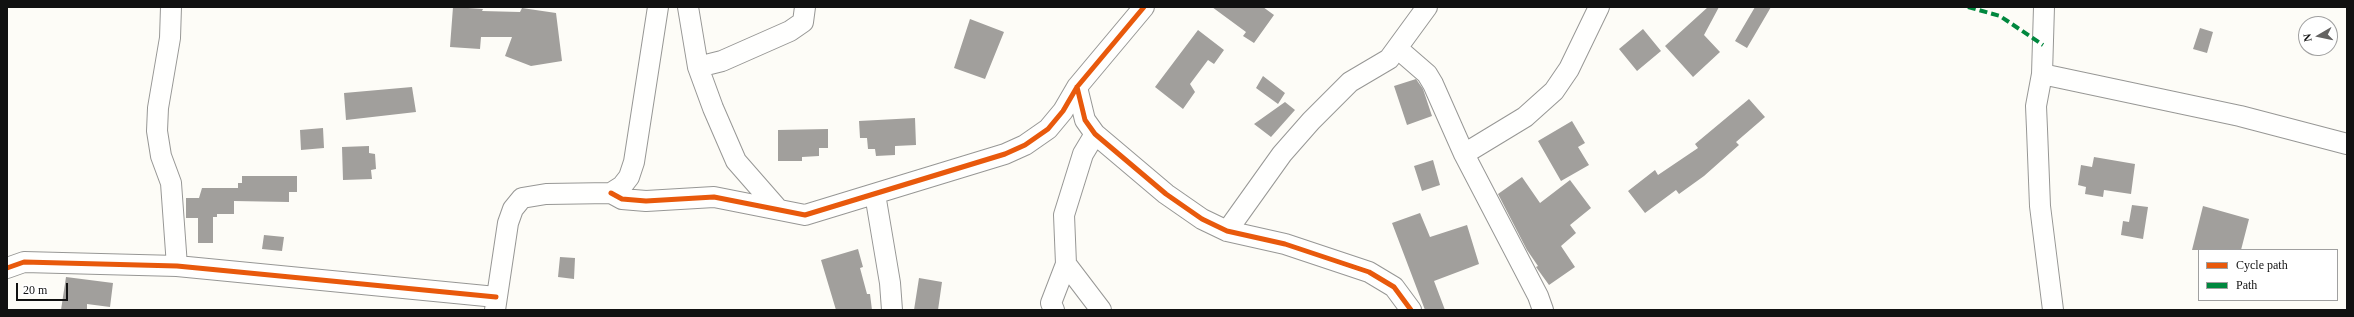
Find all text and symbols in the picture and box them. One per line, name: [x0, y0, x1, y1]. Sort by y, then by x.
north arrow: [2298, 16, 2338, 56]
text: N: [2301, 33, 2314, 43]
legend: [2198, 249, 2338, 301]
text: Cycle path: [2236, 258, 2288, 272]
scale bar: [18, 275, 70, 301]
text: Path: [2236, 278, 2257, 292]
text: 20 m: [23, 283, 47, 297]

